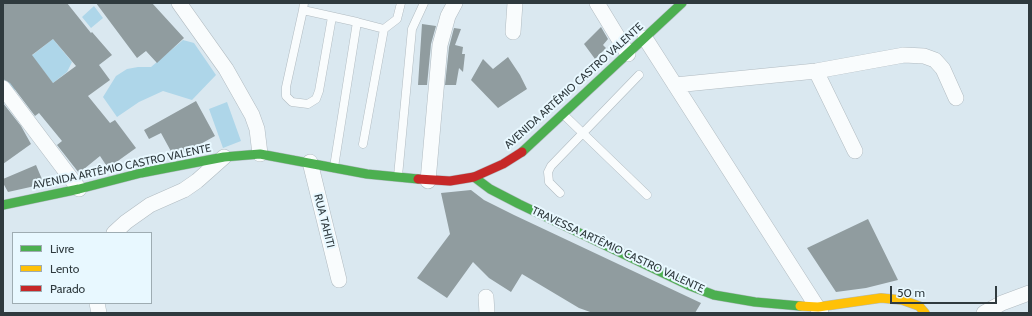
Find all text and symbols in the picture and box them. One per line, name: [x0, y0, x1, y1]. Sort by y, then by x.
street label: AVENIDA ARTÊMIO CASTRO VALENTE: [502, 20, 646, 152]
street label: AVENIDA ARTÊMIO CASTRO VALENTE: [32, 142, 212, 192]
street label: RUA TAHITI: [311, 193, 337, 249]
street label: TRAVESSA ARTÊMIO CASTRO VALENTE: [529, 204, 707, 296]
legend: [12, 232, 152, 304]
text: Livre: [50, 241, 74, 256]
text: Lento: [50, 261, 79, 276]
scale bar: [892, 278, 999, 304]
text: Parado: [50, 281, 85, 296]
text: 50 m: [897, 285, 925, 300]

